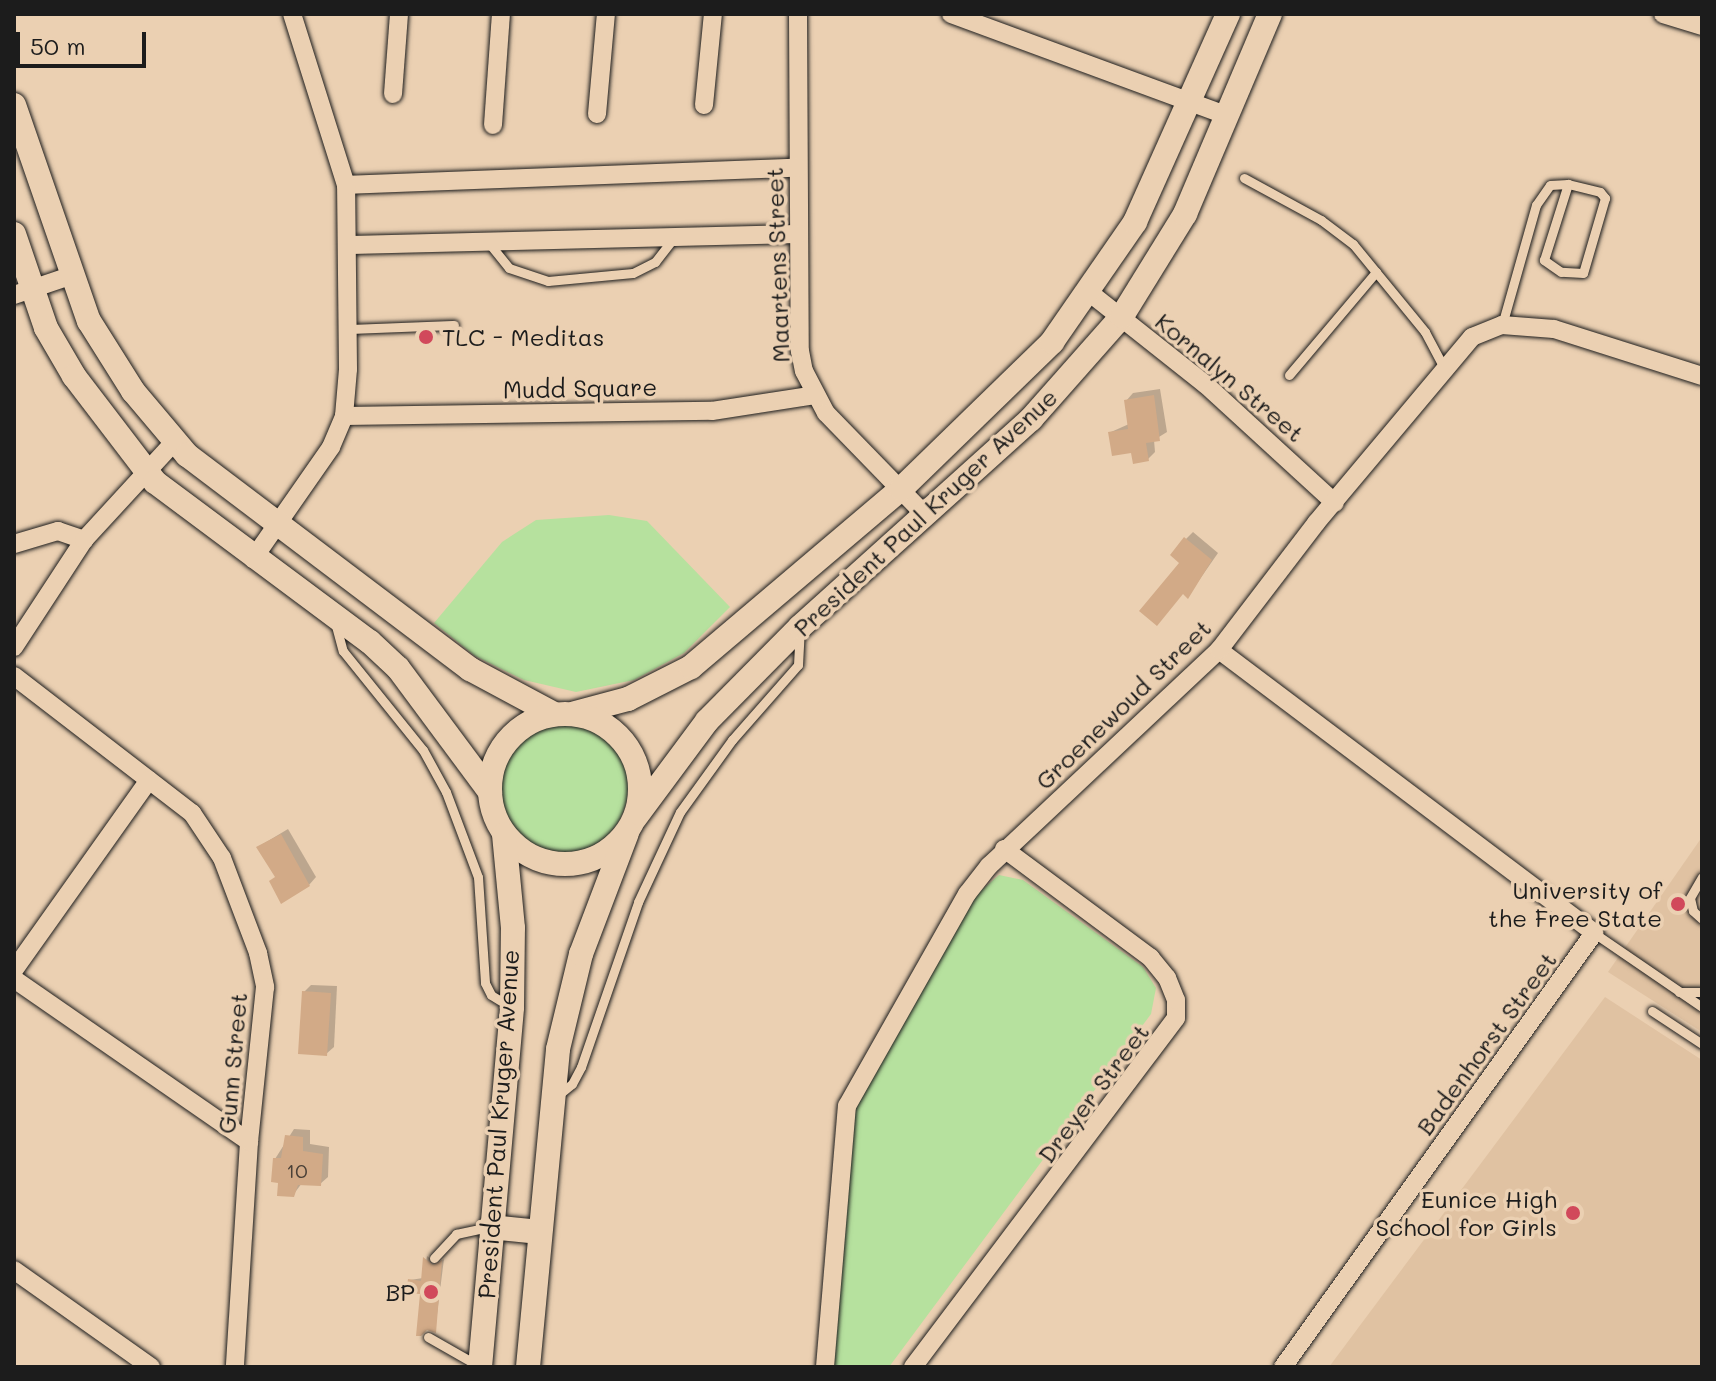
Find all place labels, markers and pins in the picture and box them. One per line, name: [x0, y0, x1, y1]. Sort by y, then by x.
place label: TLC - Meditas: [442, 323, 604, 351]
marker: TLC - Meditas: [417, 328, 435, 346]
place label: University of the Free State: [1488, 876, 1662, 932]
marker: University of the Free State: [1669, 895, 1687, 913]
place label: Eunice High School for Girls: [1376, 1185, 1557, 1241]
marker: Eunice High School for Girls: [1564, 1204, 1582, 1222]
place label: BP: [385, 1278, 415, 1306]
marker: BP: [422, 1283, 440, 1301]

